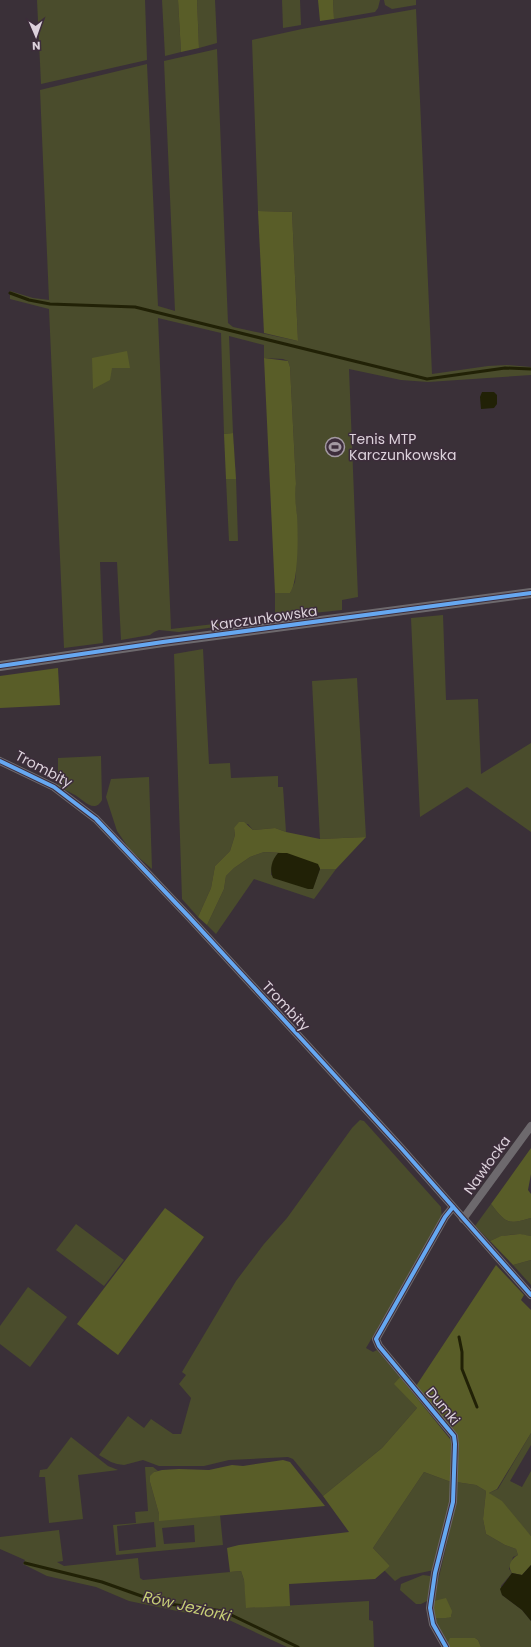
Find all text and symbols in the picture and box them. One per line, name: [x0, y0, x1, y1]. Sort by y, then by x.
north arrow: [16, 16, 56, 56]
text: N: [32, 38, 41, 54]
place label: Tenis MTP Karczunkowska: [349, 429, 457, 465]
sports icon: Tenis MTP Karczunkowska: [324, 436, 346, 458]
street label: Karczunkowska: [209, 601, 319, 635]
street label: Trombity: [12, 746, 76, 792]
street label: Trombity: [258, 976, 315, 1036]
street label: Nawłocka: [459, 1131, 515, 1199]
street label: Dumki: [421, 1383, 465, 1429]
water label: Rów Jeziorki: [141, 1586, 233, 1626]

